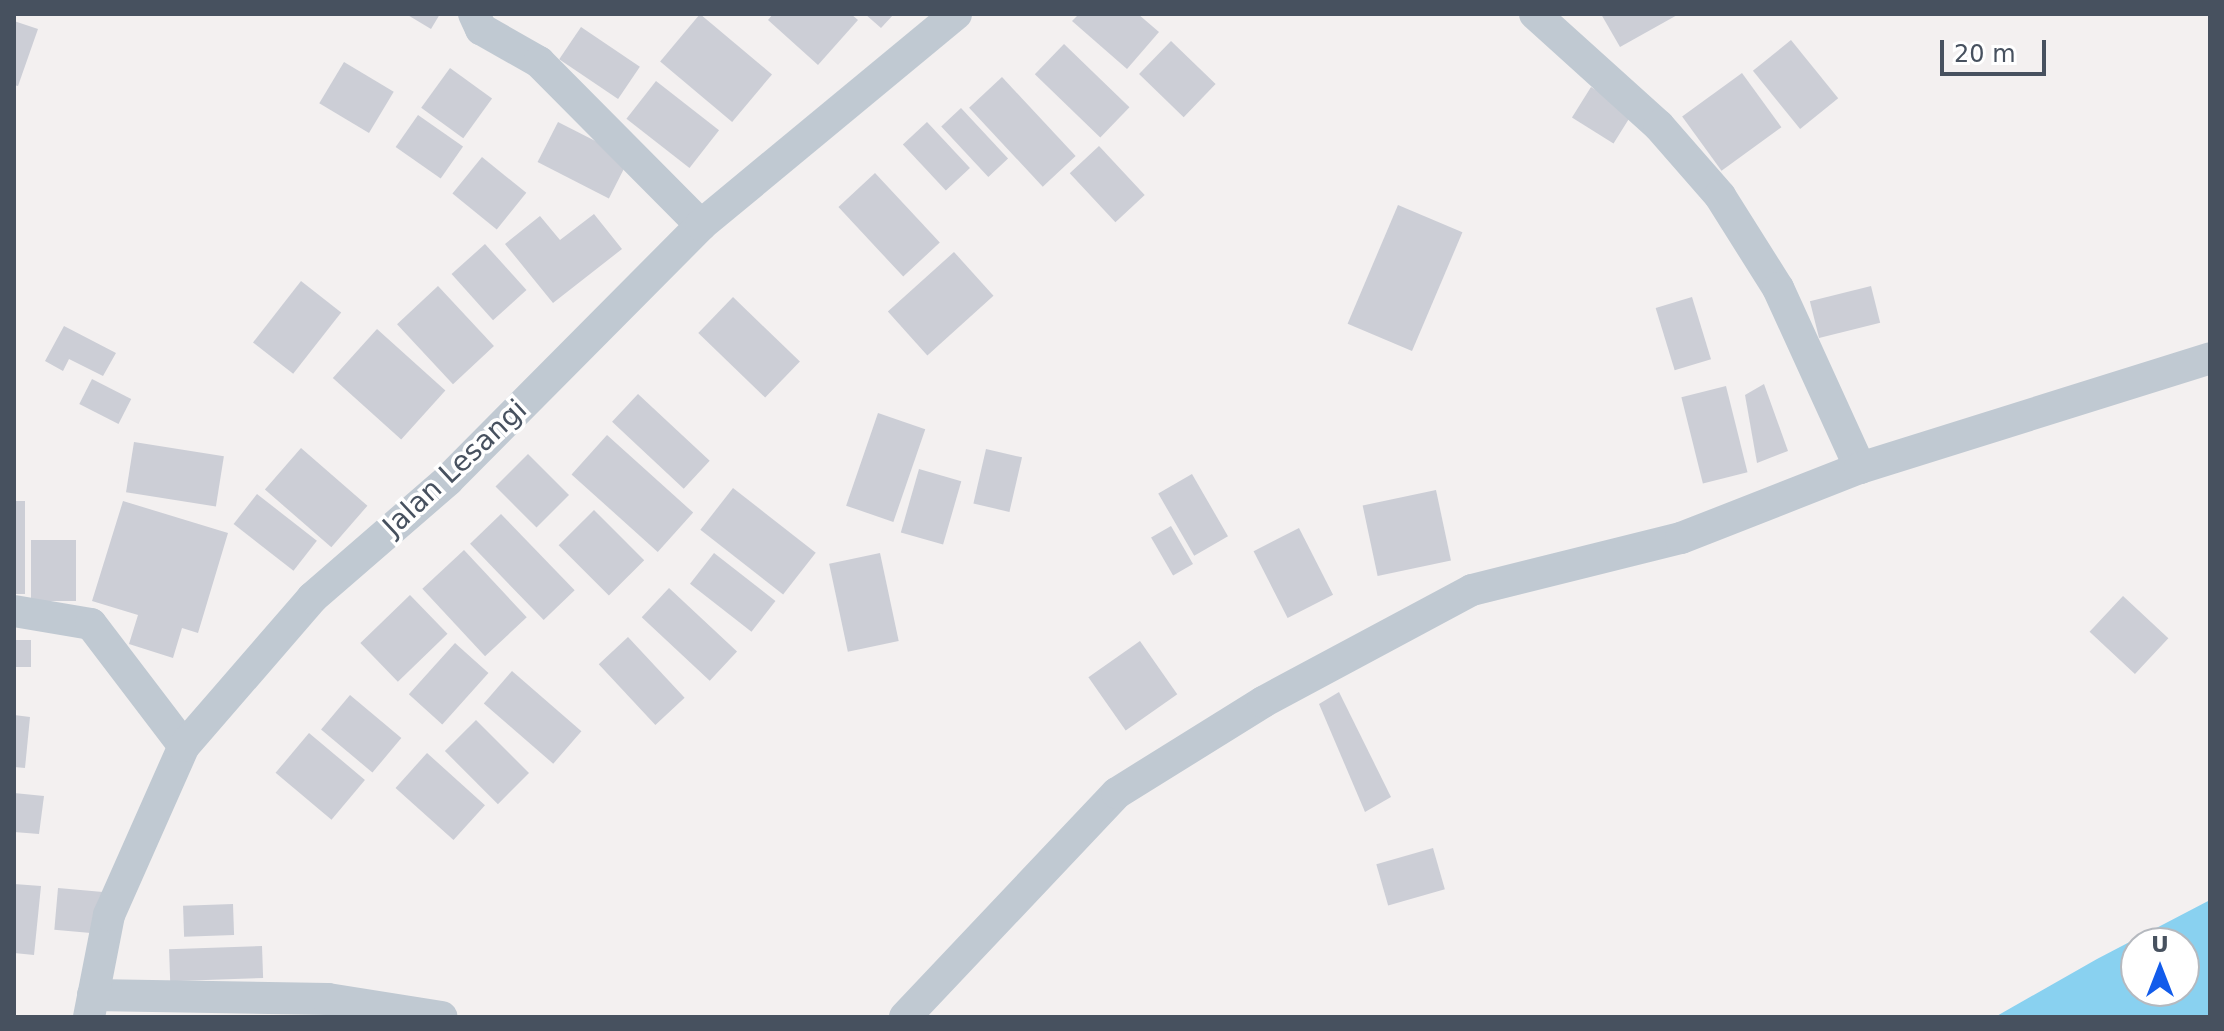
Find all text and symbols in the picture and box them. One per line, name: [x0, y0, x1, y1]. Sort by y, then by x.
scale bar: [1944, 24, 2050, 74]
text: 20 m: [1954, 40, 2016, 68]
street label: Jalan Lesangi: [376, 393, 534, 543]
north arrow: [2120, 927, 2200, 1007]
text: U: [2151, 932, 2169, 957]

